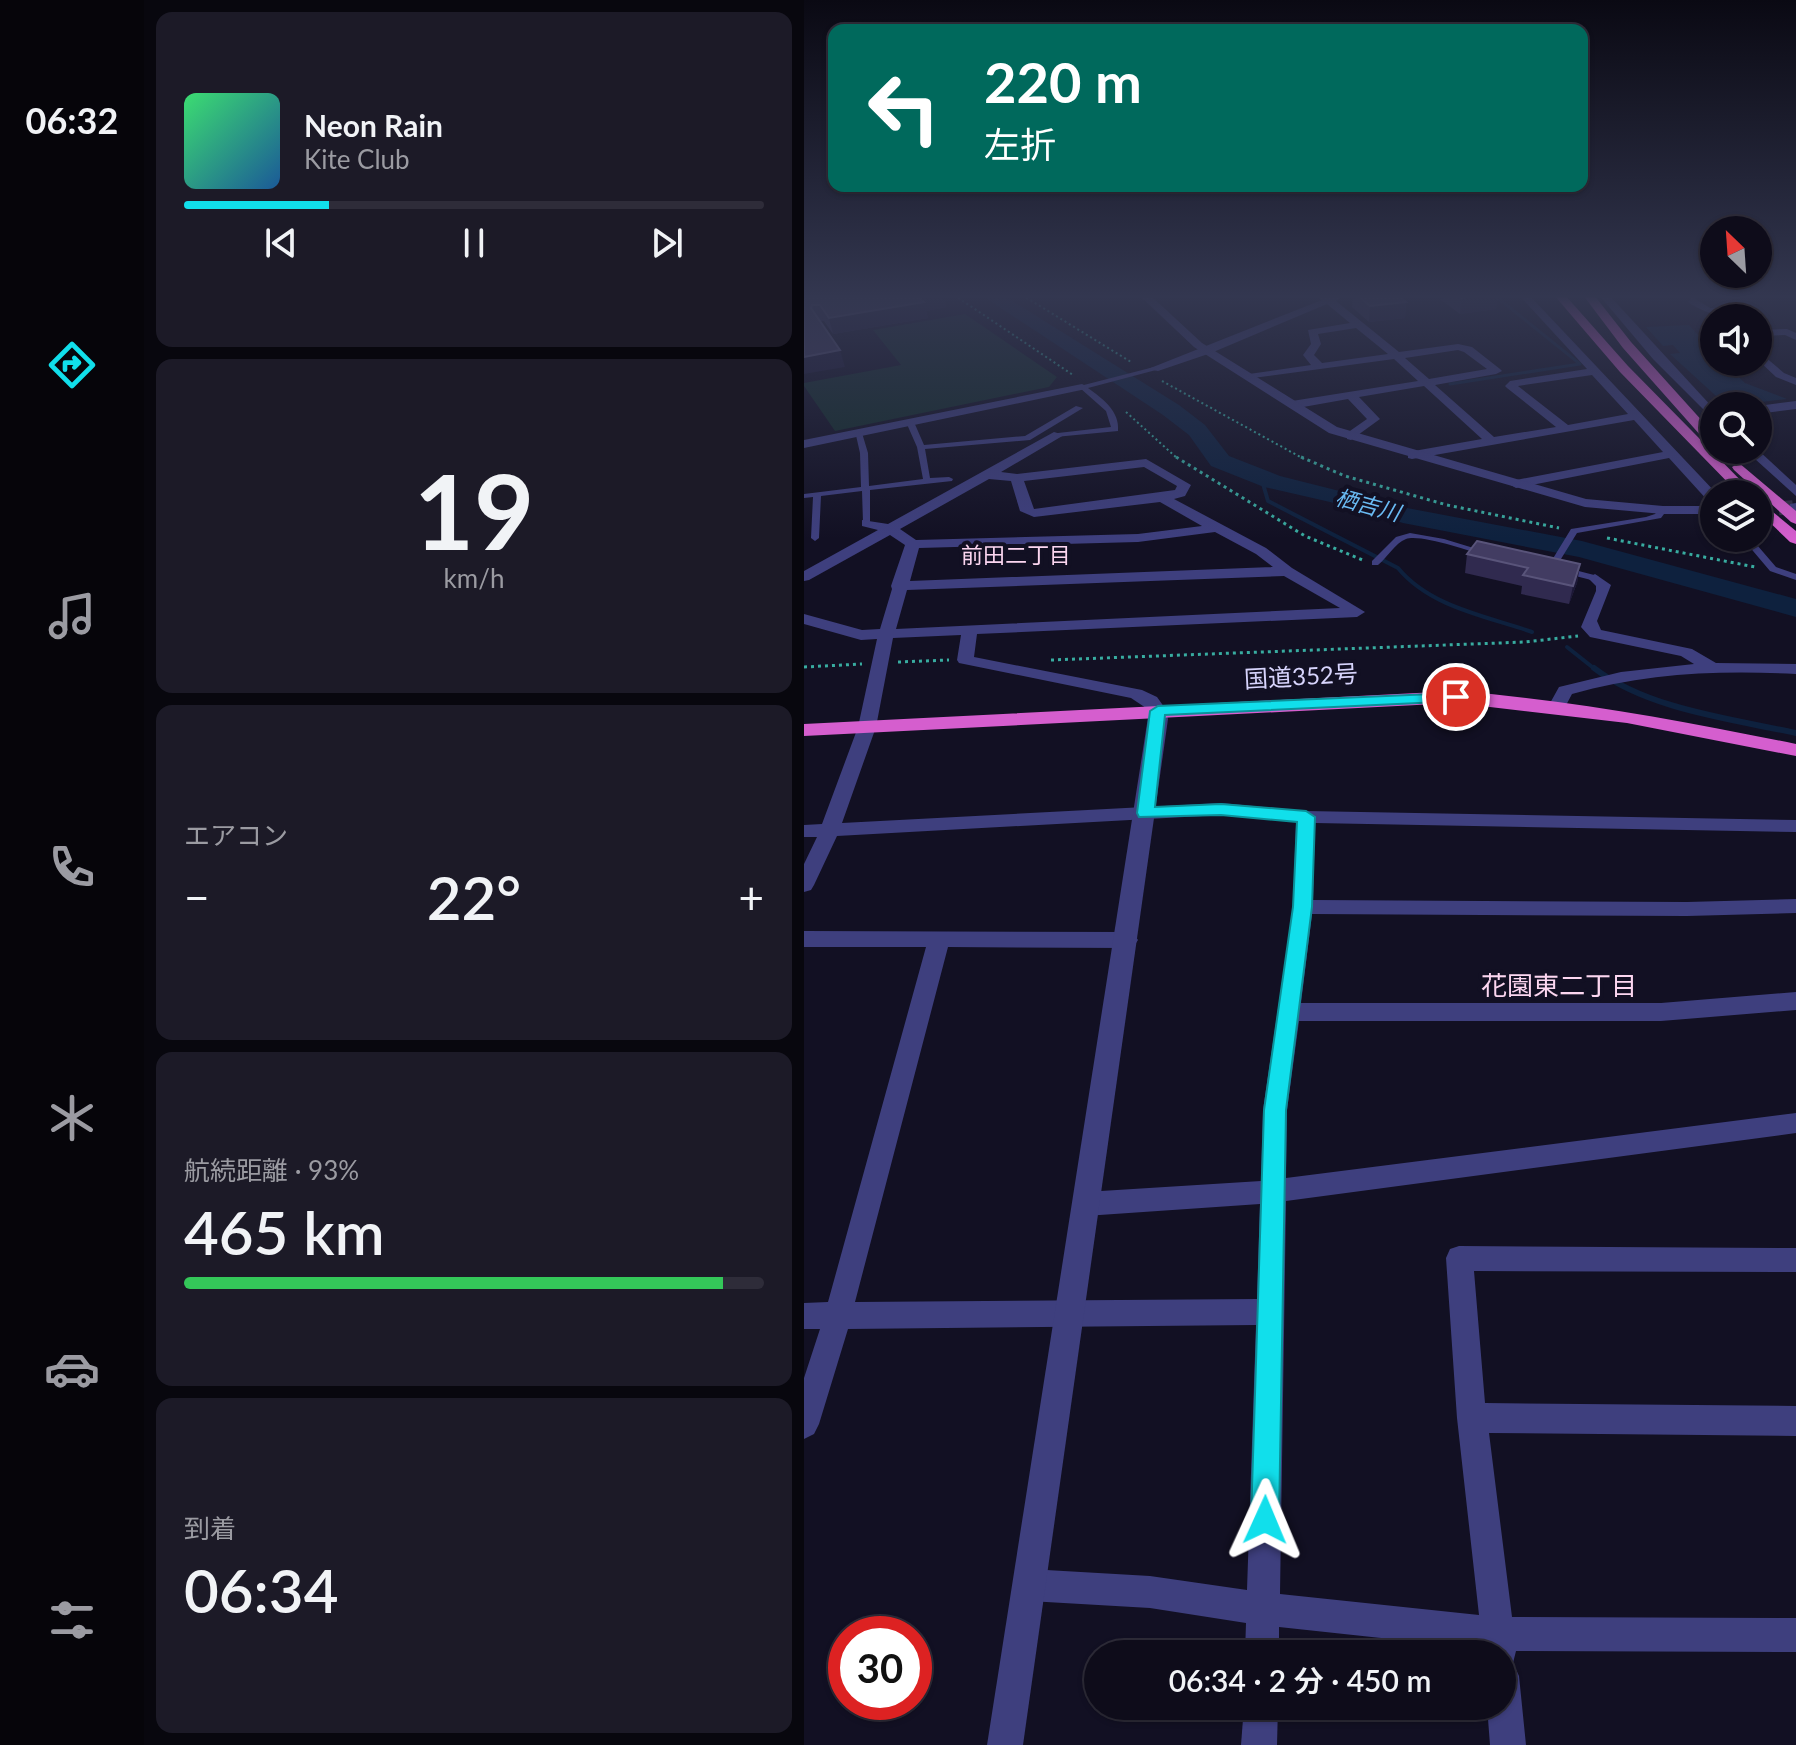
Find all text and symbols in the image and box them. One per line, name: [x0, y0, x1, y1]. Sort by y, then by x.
text: 220 m: [984, 48, 1142, 115]
icon: left: [852, 56, 956, 160]
text: 06:32: [26, 98, 118, 142]
text: Neon Rain: [304, 107, 443, 143]
text: 左折: [984, 122, 1056, 166]
text: Kite Club: [304, 143, 410, 175]
north arrow: [1700, 216, 1772, 288]
map controls: [1700, 216, 1772, 552]
icon: previous: [259, 221, 303, 265]
icon: pause: [452, 221, 496, 265]
icon: next: [645, 221, 689, 265]
button: sound: [1700, 304, 1772, 376]
icon: directions: [44, 337, 100, 393]
button: search: [1700, 392, 1772, 464]
text: 19: [414, 447, 534, 572]
button: layers: [1700, 480, 1772, 552]
water label: 栖吉川: [1333, 483, 1405, 527]
district label: 前田二丁目: [961, 541, 1071, 568]
text: km/h: [444, 562, 504, 594]
icon: music: [44, 588, 100, 644]
street label: 国道352号: [1243, 658, 1358, 693]
pin: [1422, 663, 1490, 731]
icon: arrive: [1434, 675, 1478, 719]
text: エアコン: [184, 819, 288, 851]
icon: phone: [44, 839, 100, 895]
text: 22°: [427, 861, 521, 933]
text: −: [184, 871, 210, 923]
text: +: [738, 871, 764, 923]
district label: 花園東二丁目: [1481, 969, 1637, 1001]
icon: climate: [44, 1090, 100, 1146]
text: 航続距離 · 93%: [184, 1154, 359, 1186]
text: 465 km: [184, 1196, 385, 1268]
icon: car: [44, 1341, 100, 1397]
position arrow: [1223, 1478, 1307, 1562]
text: 到着: [184, 1512, 236, 1544]
text: 06:34: [184, 1554, 338, 1626]
icon: filters: [44, 1592, 100, 1648]
speed limit sign: 30: [828, 1616, 932, 1720]
text: 06:34 · 2 分 · 450 m: [1169, 1662, 1431, 1698]

